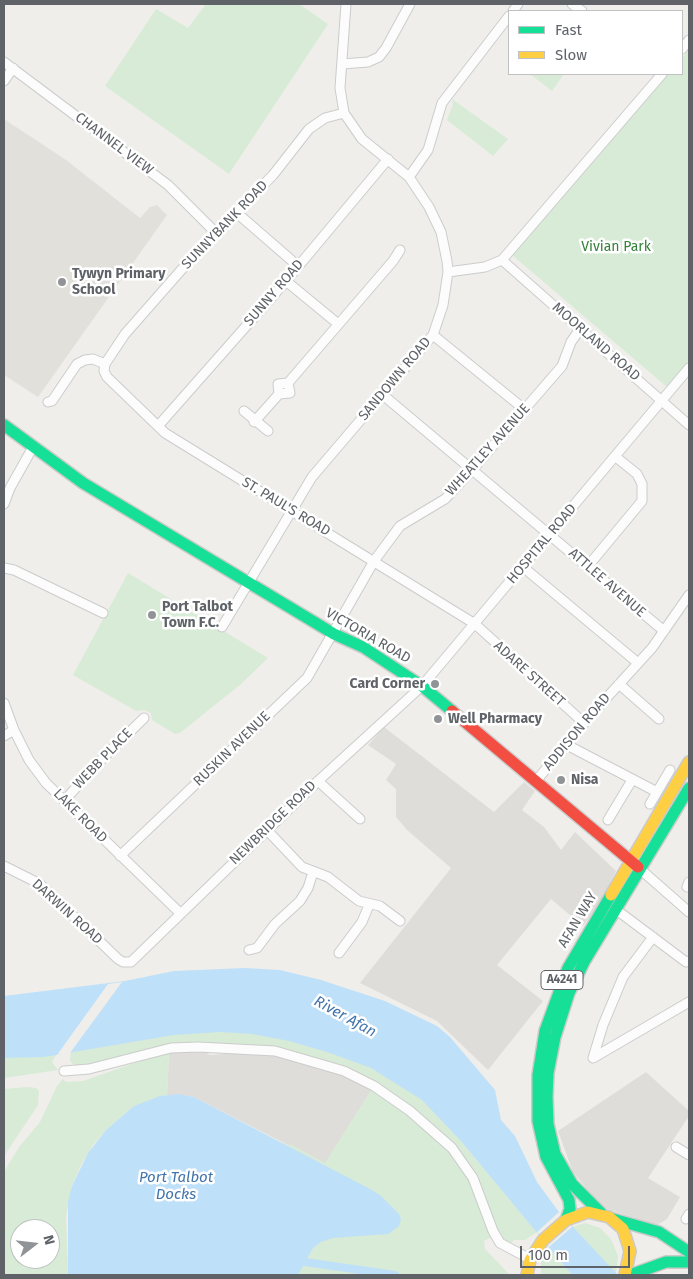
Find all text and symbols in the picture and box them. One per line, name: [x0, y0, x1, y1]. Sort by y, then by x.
legend: [508, 10, 683, 75]
text: Fast: [555, 21, 582, 39]
text: Slow: [555, 46, 587, 64]
street label: CHANNEL VIEW: [72, 109, 156, 179]
street label: SUNNYBANK ROAD: [178, 177, 272, 273]
park label: Vivian Park: [581, 239, 651, 255]
street label: SUNNY ROAD: [241, 256, 307, 330]
place label: Tywyn Primary School: [72, 266, 165, 298]
marker: Tywyn Primary School: [56, 276, 68, 288]
street label: MOORLAND ROAD: [549, 299, 643, 385]
street label: SANDOWN ROAD: [355, 334, 435, 424]
street label: WHEATLEY AVENUE: [442, 400, 534, 500]
street label: ST. PAUL'S ROAD: [239, 474, 333, 540]
street label: HOSPITAL ROAD: [504, 501, 580, 587]
street label: ATTLEE AVENUE: [565, 545, 649, 621]
place label: Port Talbot Town F.C.: [162, 599, 233, 632]
street label: VICTORIA ROAD: [323, 605, 413, 667]
marker: Port Talbot Town F.C.: [146, 609, 158, 621]
street label: ADARE STREET: [490, 638, 568, 710]
place label: Card Corner: [350, 676, 425, 692]
marker: Card Corner: [429, 678, 441, 690]
street label: ADDISON ROAD: [540, 690, 614, 774]
street label: RUSKIN AVENUE: [190, 708, 274, 790]
place label: Well Pharmacy: [448, 711, 542, 727]
marker: Well Pharmacy: [432, 713, 444, 725]
street label: WEBB PLACE: [70, 725, 136, 793]
place label: Nisa: [571, 772, 599, 788]
marker: Nisa: [555, 774, 567, 786]
street label: NEWBRIDGE ROAD: [226, 777, 320, 869]
street label: LAKE ROAD: [50, 786, 110, 846]
street label: DARWIN ROAD: [28, 876, 106, 948]
street label: AFAN WAY: [555, 889, 601, 951]
road number: A4241: [541, 970, 583, 990]
water label: River Afan: [311, 993, 379, 1041]
water label: Port Talbot Docks: [139, 1169, 213, 1204]
north arrow: [10, 1219, 60, 1269]
text: N: [39, 1233, 58, 1247]
scale bar: [523, 1236, 633, 1268]
text: 100 m: [528, 1246, 568, 1264]

